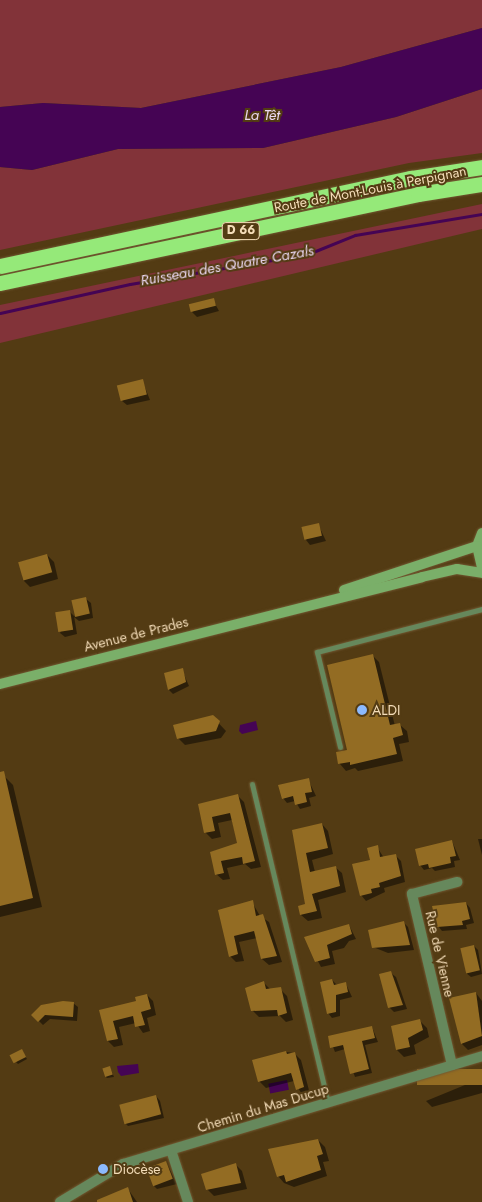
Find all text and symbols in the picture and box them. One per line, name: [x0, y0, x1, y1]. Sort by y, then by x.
water label: La Têt: [244, 107, 280, 125]
street label: Route de Mont-Louis à Perpignan: [272, 162, 468, 216]
road number: D 66: [221, 222, 261, 240]
water label: Ruisseau des Quatre Cazals: [139, 242, 315, 290]
street label: Avenue de Prades: [82, 613, 190, 655]
place label: ALDI: [372, 702, 400, 718]
marker: ALDI: [356, 704, 368, 716]
street label: Rue de Vienne: [422, 909, 458, 999]
street label: Chemin du Mas Ducup: [195, 1080, 331, 1136]
place label: Diocèse: [113, 1161, 161, 1177]
marker: Diocèse: [97, 1163, 109, 1175]

